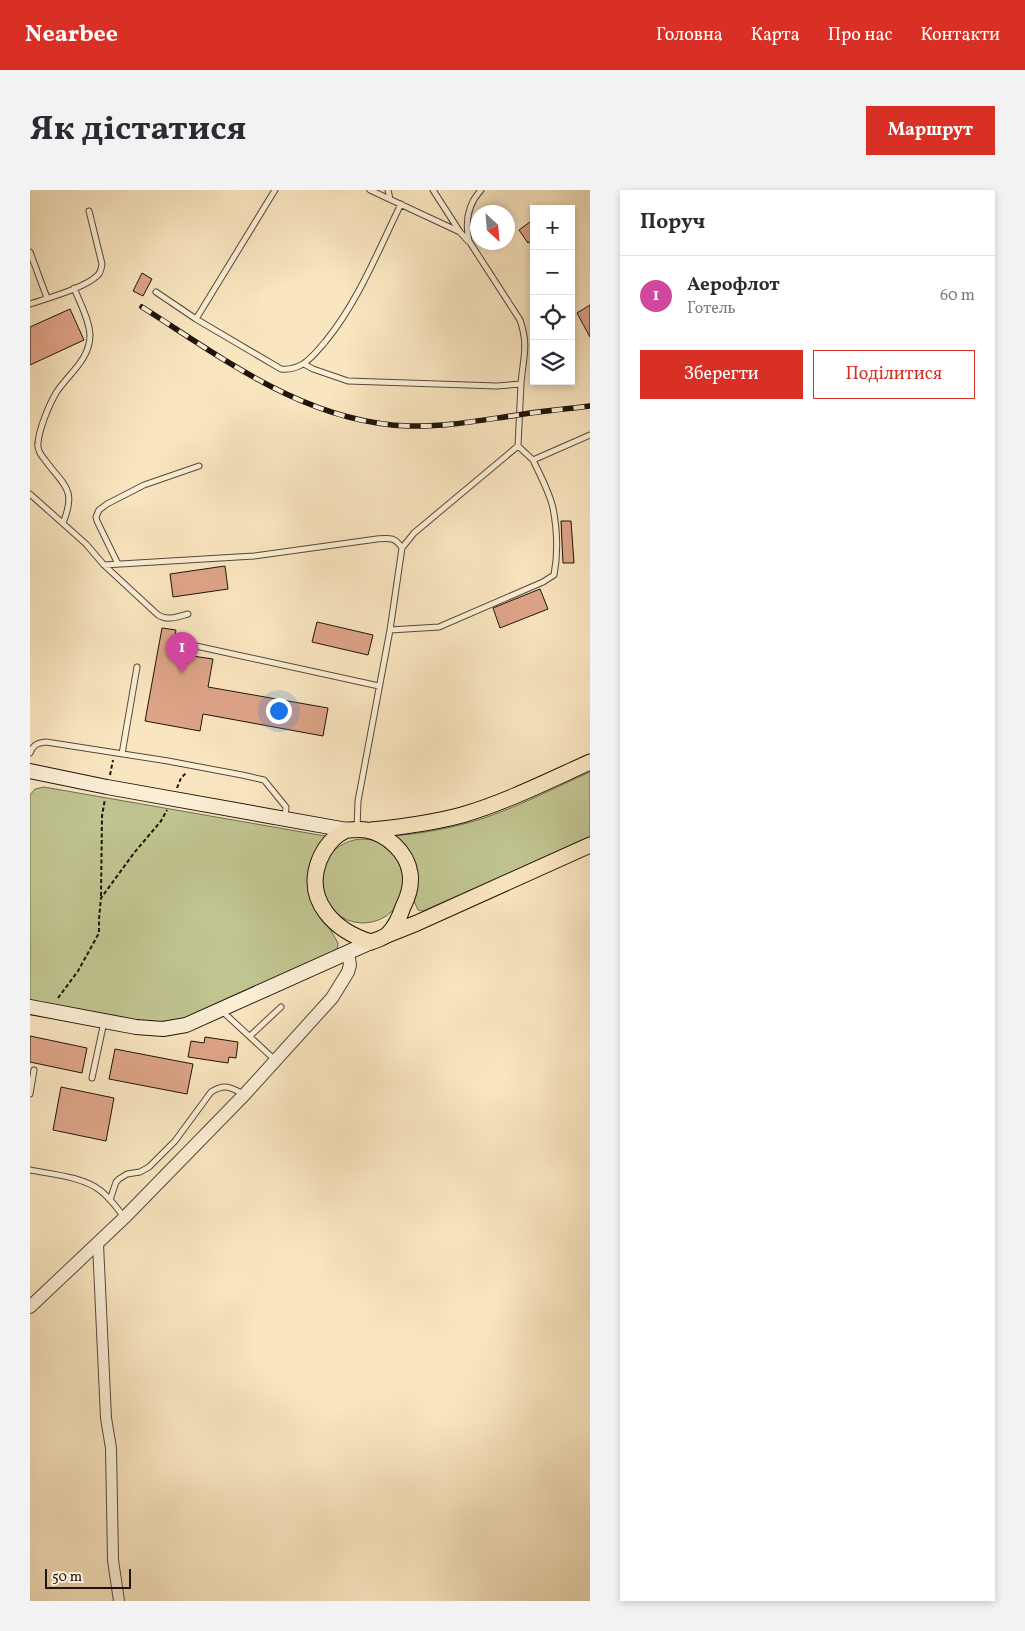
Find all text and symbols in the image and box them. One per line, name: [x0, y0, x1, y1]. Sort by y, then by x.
text: Nearbee: [25, 18, 118, 52]
text: Головна: [656, 23, 723, 48]
text: Карта: [751, 23, 800, 48]
text: Про нас: [828, 23, 893, 48]
text: Контакти: [921, 23, 1000, 48]
text: Як дістатися: [30, 106, 246, 154]
button: Маршрут: [866, 106, 995, 155]
north arrow: [470, 205, 515, 250]
map controls: [530, 205, 575, 385]
button: +: [530, 205, 575, 250]
text: Поруч: [640, 208, 705, 237]
button: −: [530, 250, 575, 295]
text: Аерофлот: [687, 272, 780, 298]
text: 1: [653, 285, 659, 307]
text: 60 m: [940, 285, 975, 307]
button: locate: [530, 295, 575, 340]
text: Готель: [687, 298, 736, 320]
button: layers: [530, 340, 575, 385]
button: Зберегти: [640, 350, 803, 399]
button: Поділитися: [813, 350, 975, 399]
pin: 1: [166, 632, 198, 673]
your location: [266, 698, 292, 724]
scale bar: [45, 1566, 131, 1589]
text: 50 m: [52, 1568, 82, 1587]

